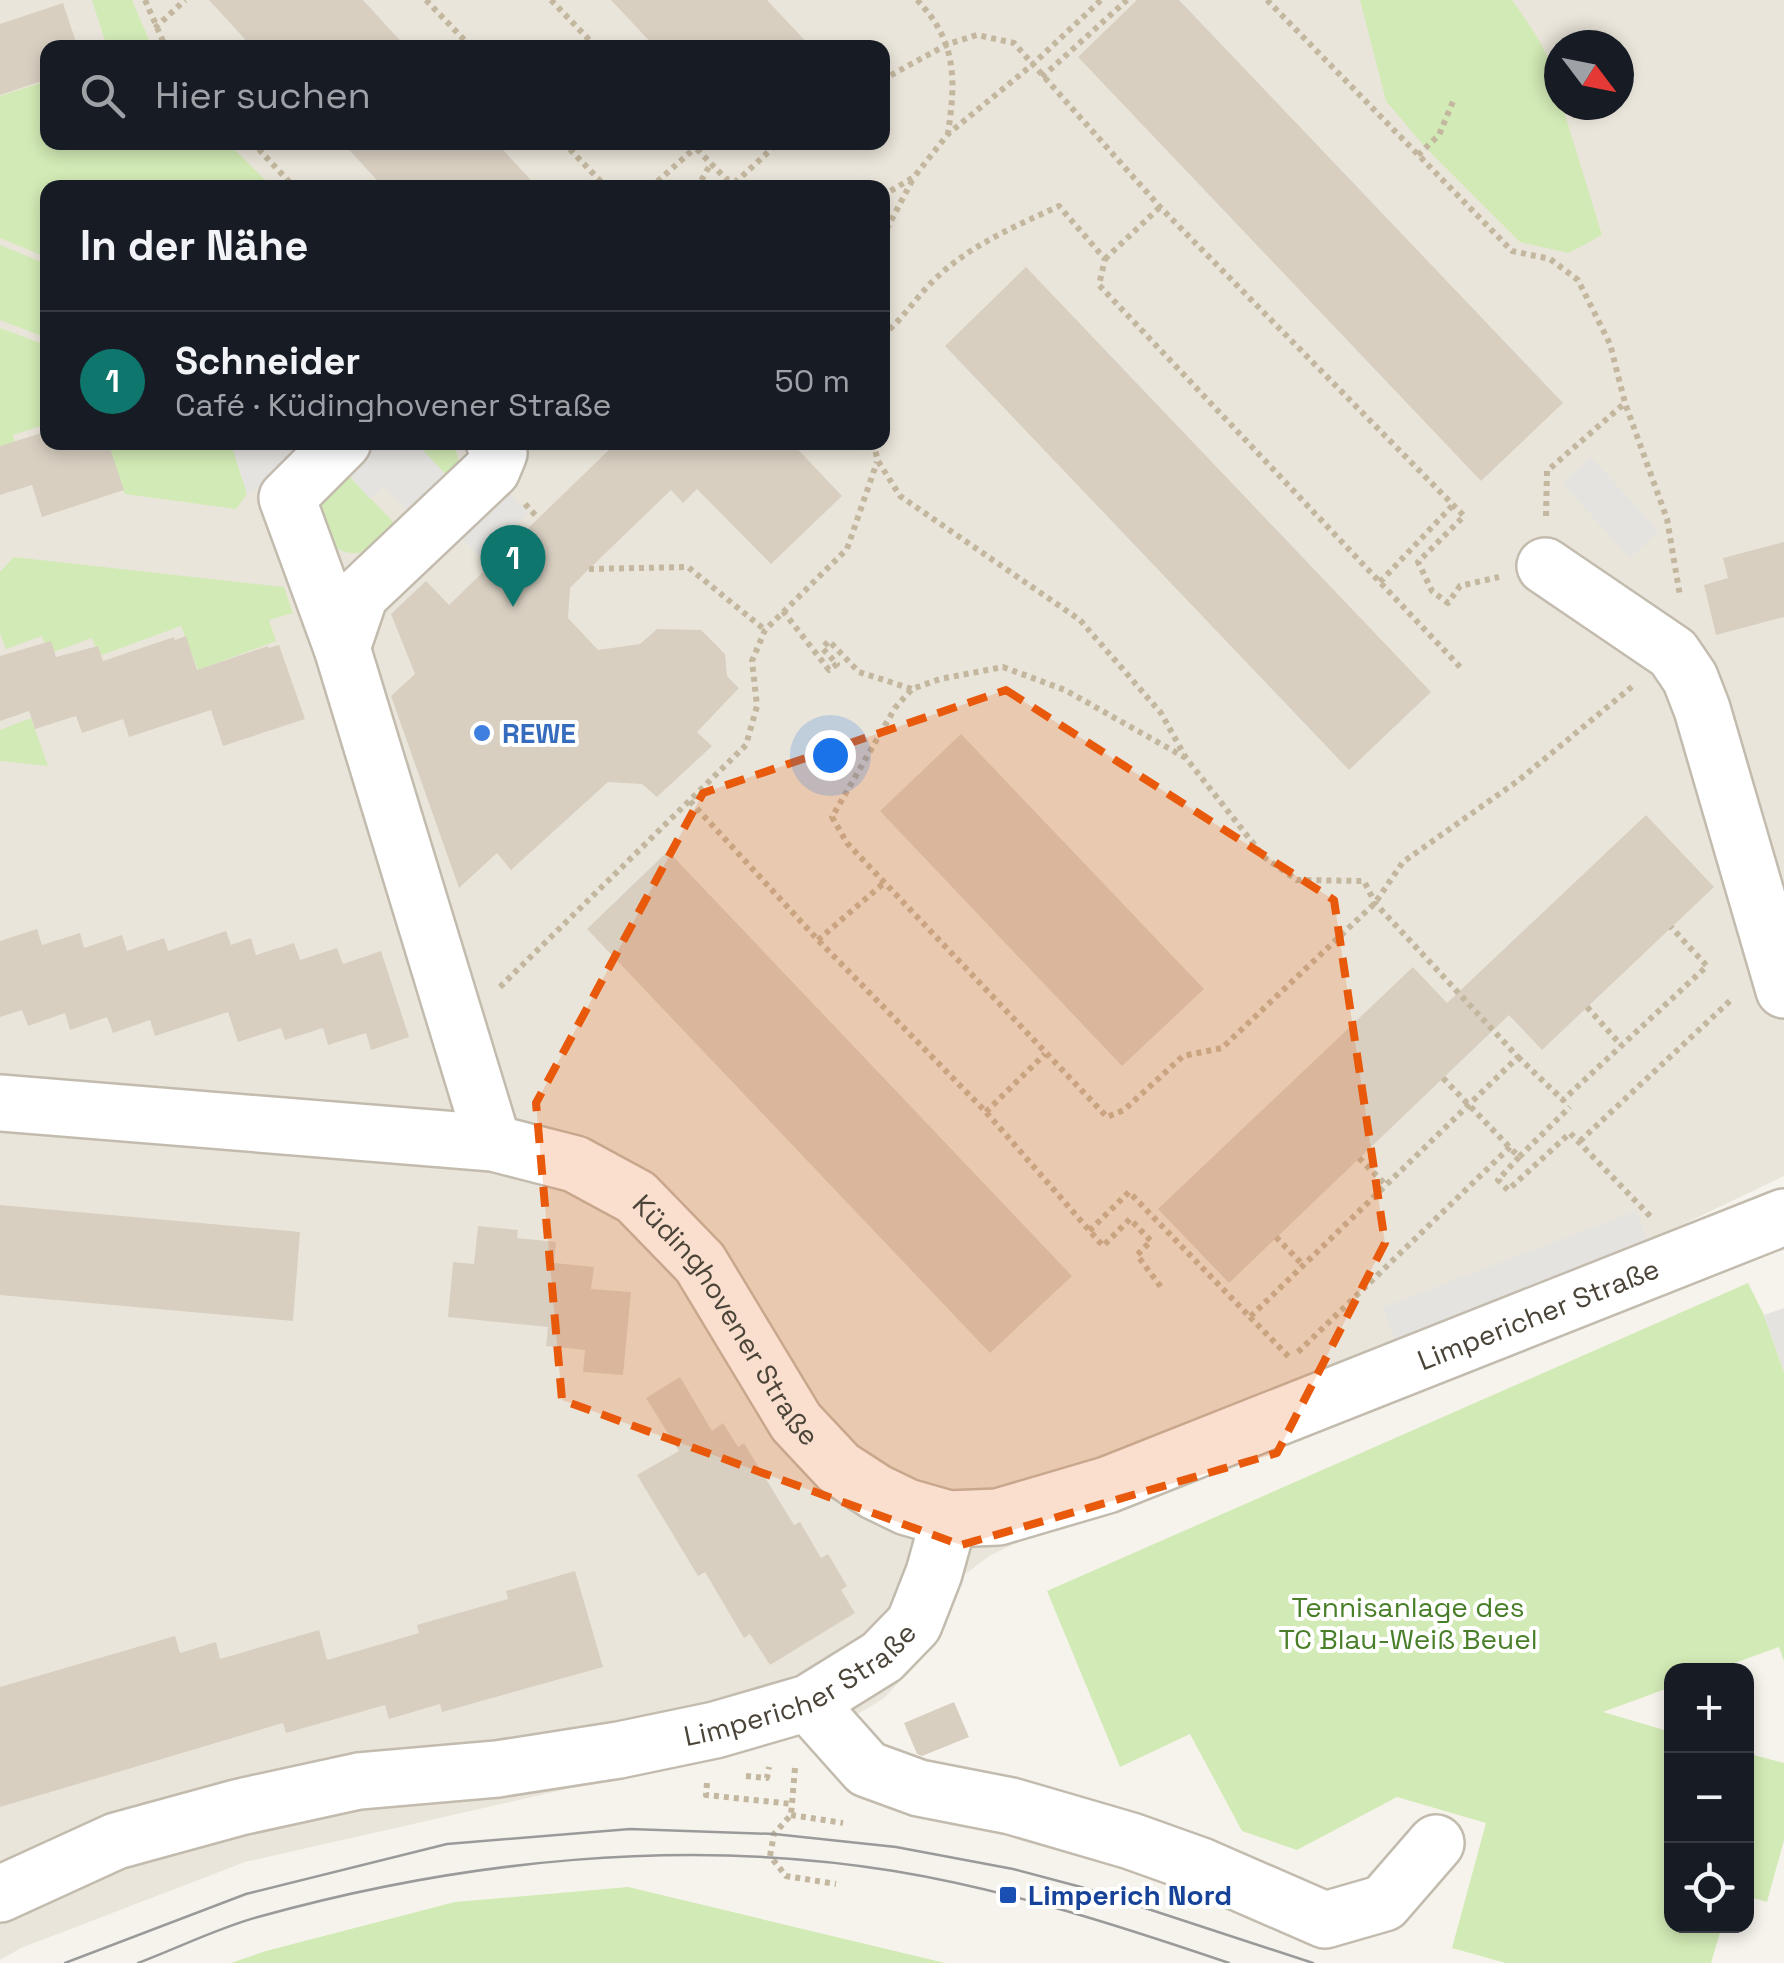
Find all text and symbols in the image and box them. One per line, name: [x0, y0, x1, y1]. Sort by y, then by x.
north arrow: [1544, 30, 1634, 120]
search box: [40, 40, 890, 150]
icon: search: [75, 68, 130, 123]
text: Hier suchen: [155, 71, 371, 119]
text: In der Nähe: [80, 219, 308, 272]
text: Schneider: [175, 337, 360, 385]
text: 1: [105, 361, 120, 401]
text: 50 m: [775, 361, 850, 401]
text: Café · Küdinghovener Straße: [175, 385, 612, 425]
pin: 1: [480, 524, 546, 607]
place label: REWE: [502, 715, 576, 751]
marker: REWE: [471, 722, 493, 744]
your location: [805, 730, 856, 781]
street label: Küdinghovener Straße: [625, 1187, 827, 1453]
street label: Limpericher Straße: [1412, 1250, 1664, 1378]
park label: Tennisanlage des TC Blau-Weiß Beuel: [1278, 1589, 1538, 1657]
street label: Limpericher Straße: [681, 1615, 924, 1754]
map controls: [1664, 1663, 1754, 1933]
button: +: [1664, 1663, 1754, 1753]
button: −: [1664, 1753, 1754, 1843]
button: locate: [1664, 1843, 1754, 1933]
place label: Limperich Nord: [1028, 1877, 1232, 1913]
marker: Limperich Nord: [997, 1884, 1019, 1906]

